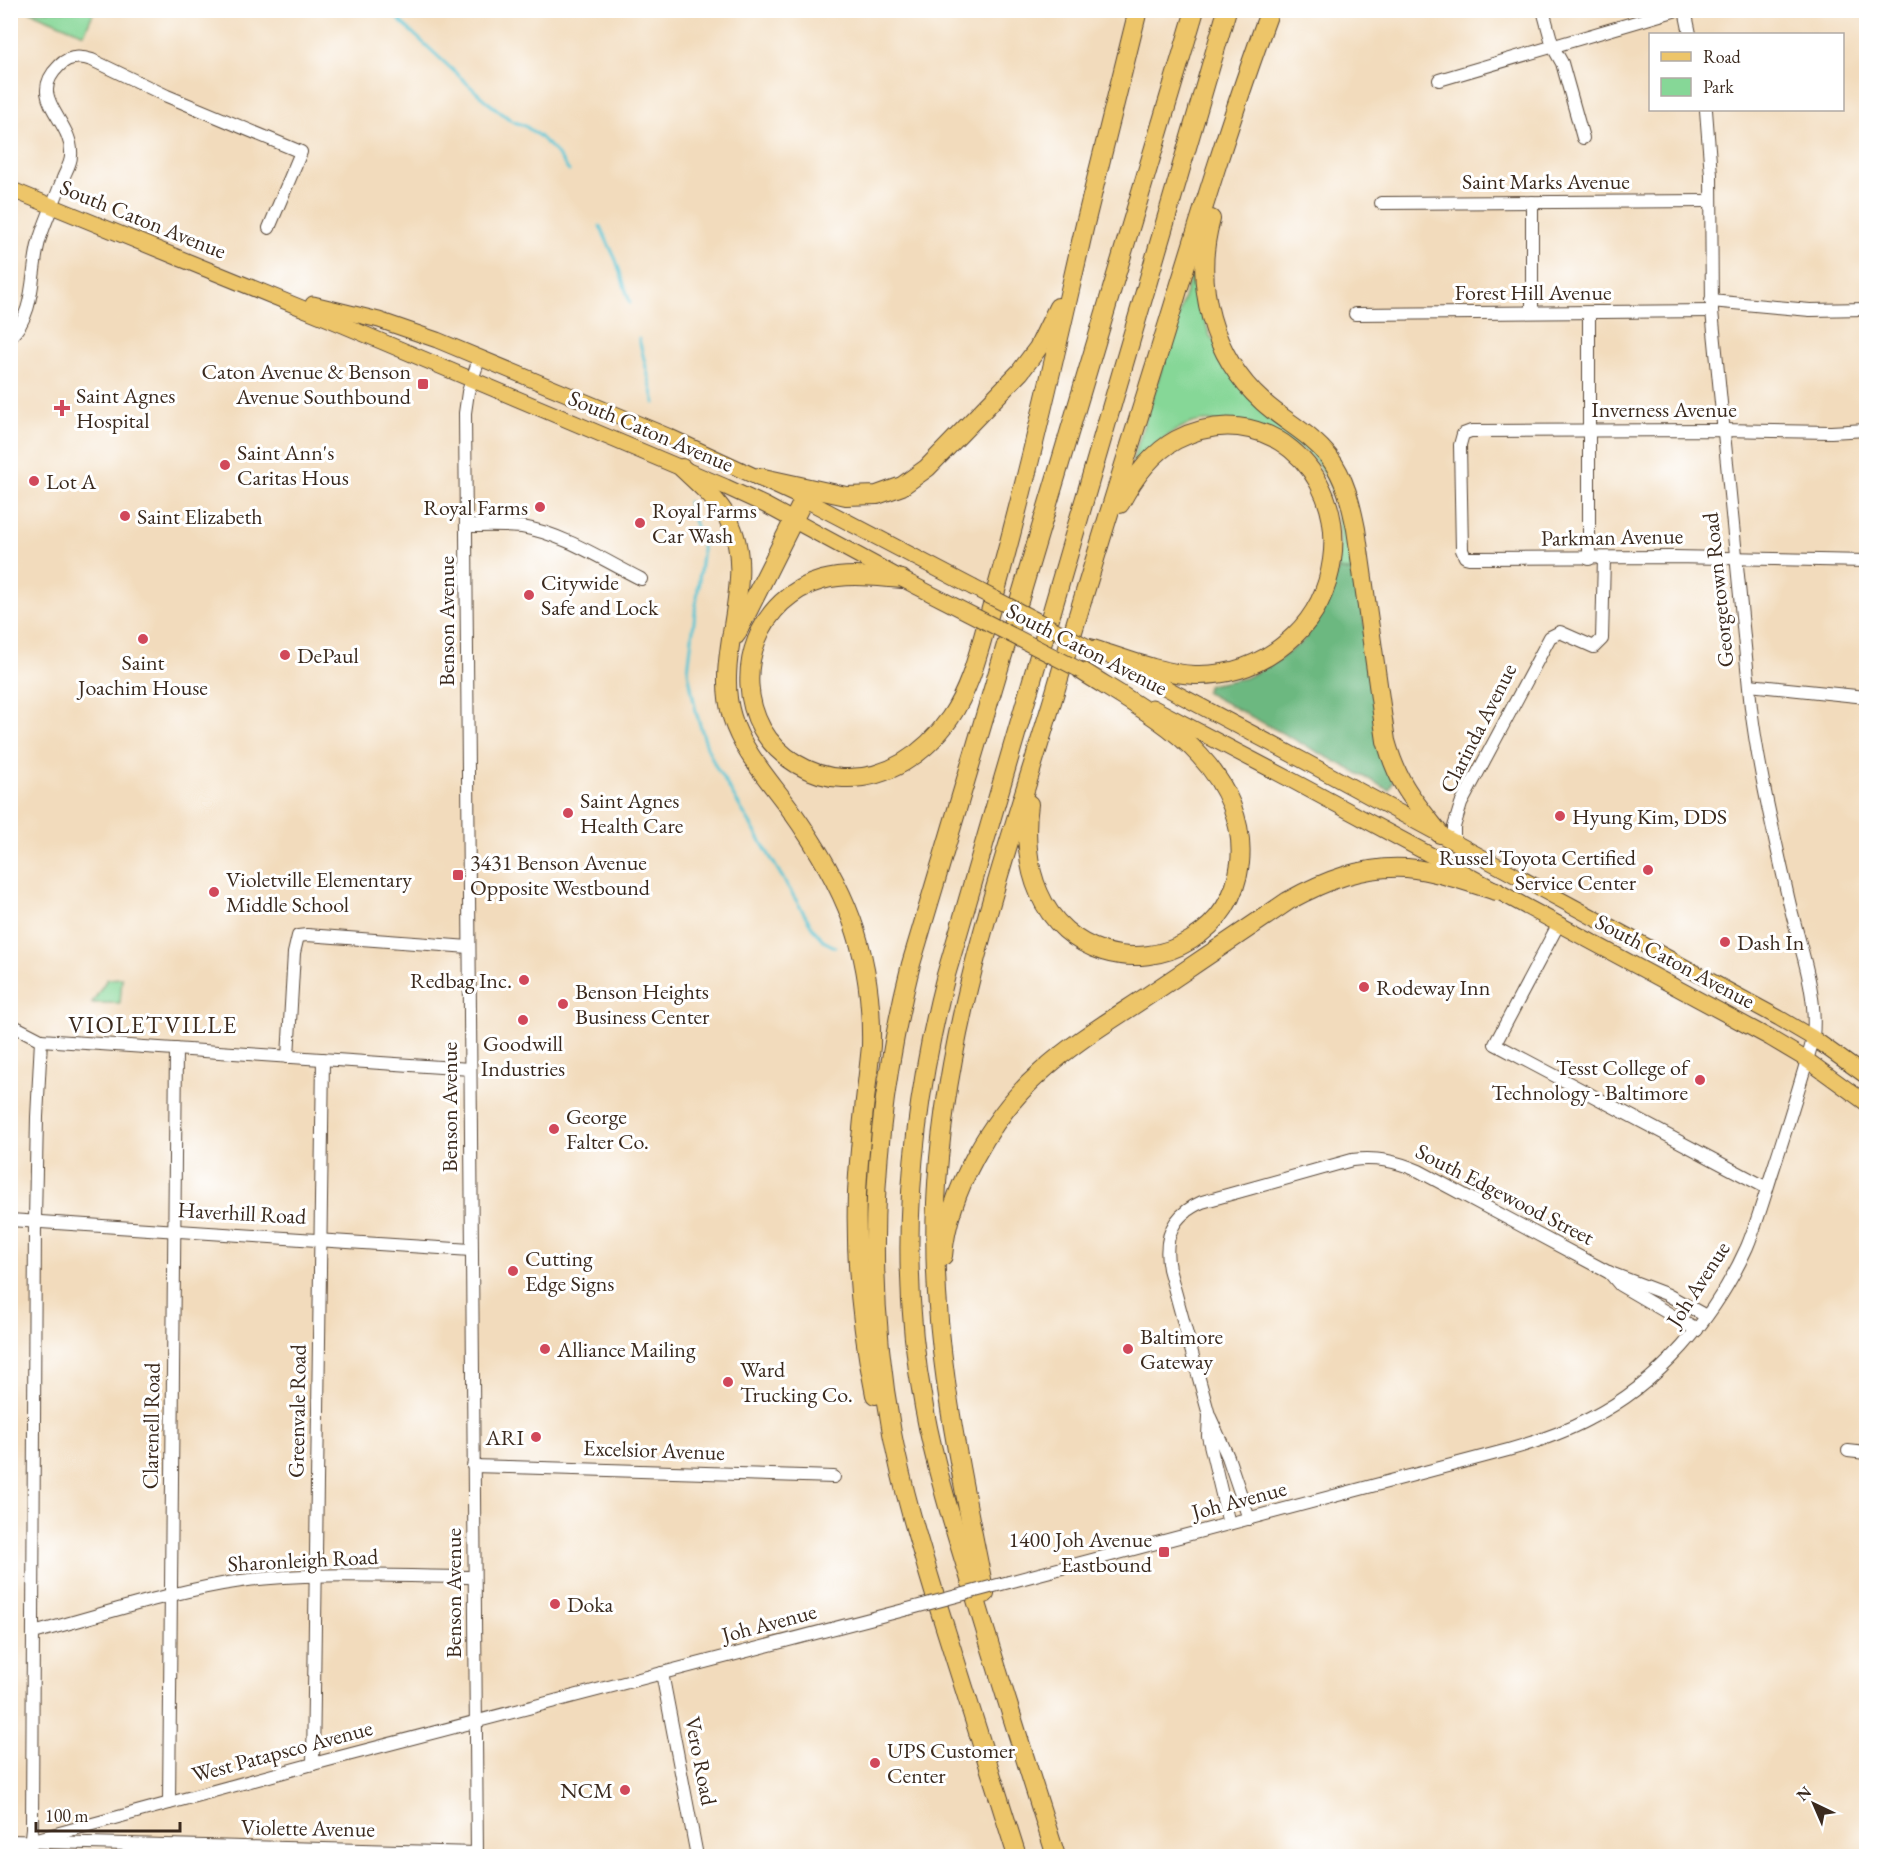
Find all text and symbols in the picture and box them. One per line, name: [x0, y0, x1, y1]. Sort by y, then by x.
legend: [1649, 33, 1844, 111]
text: Road: [1703, 45, 1742, 68]
text: Park: [1703, 75, 1734, 98]
street label: Saint Marks Avenue: [1462, 167, 1630, 196]
street label: South Caton Avenue: [56, 172, 231, 266]
street label: Forest Hill Avenue: [1454, 278, 1612, 307]
place label: Caton Avenue & Benson Avenue Southbound: [201, 357, 412, 411]
marker: Caton Avenue & Benson Avenue Southbound: [416, 377, 430, 391]
place label: Saint Agnes Hospital: [76, 381, 175, 435]
street label: South Caton Avenue: [564, 383, 738, 479]
street label: Inverness Avenue: [1591, 395, 1737, 424]
marker: Saint Agnes Hospital: [53, 399, 71, 417]
place label: Saint Ann's Caritas Hous: [237, 438, 349, 492]
marker: Saint Ann's Caritas Hous: [218, 458, 232, 472]
place label: Lot A: [46, 467, 97, 496]
marker: Lot A: [27, 474, 41, 488]
place label: Royal Farms: [423, 493, 528, 522]
place label: Royal Farms Car Wash: [652, 496, 757, 550]
marker: Royal Farms: [533, 500, 547, 514]
place label: Saint Elizabeth: [137, 502, 263, 531]
marker: Saint Elizabeth: [118, 509, 132, 523]
street label: Georgetown Road: [1695, 510, 1741, 669]
marker: Royal Farms Car Wash: [633, 516, 647, 530]
street label: Parkman Avenue: [1540, 521, 1684, 553]
street label: Benson Avenue: [432, 555, 461, 686]
place label: Citywide Safe and Lock: [541, 568, 659, 622]
marker: Citywide Safe and Lock: [522, 588, 536, 602]
street label: South Caton Avenue: [1002, 596, 1173, 702]
marker: Saint Joachim House: [136, 632, 150, 646]
place label: DePaul: [297, 641, 359, 670]
place label: Saint Joachim House: [76, 648, 208, 702]
marker: DePaul: [278, 648, 292, 662]
street label: Clarinda Avenue: [1433, 658, 1523, 798]
place label: Saint Agnes Health Care: [580, 786, 684, 840]
place label: Hyung Kim, DDS: [1572, 802, 1727, 831]
marker: Saint Agnes Health Care: [561, 806, 575, 820]
marker: Hyung Kim, DDS: [1553, 809, 1567, 823]
place label: Russel Toyota Certified Service Center: [1439, 843, 1637, 897]
place label: 3431 Benson Avenue Opposite Westbound: [470, 848, 651, 902]
marker: Russel Toyota Certified Service Center: [1641, 863, 1655, 877]
place label: Violetville Elementary Middle School: [226, 865, 412, 919]
marker: 3431 Benson Avenue Opposite Westbound: [451, 868, 465, 882]
marker: Violetville Elementary Middle School: [207, 885, 221, 899]
street label: South Caton Avenue: [1590, 907, 1760, 1015]
place label: Dash In: [1737, 928, 1805, 957]
marker: Dash In: [1718, 935, 1732, 949]
place label: Redbag Inc.: [410, 966, 512, 995]
marker: Redbag Inc.: [517, 973, 531, 987]
place label: Rodeway Inn: [1376, 973, 1491, 1002]
place label: Benson Heights Business Center: [575, 977, 710, 1031]
marker: Rodeway Inn: [1357, 980, 1371, 994]
marker: Benson Heights Business Center: [556, 997, 570, 1011]
district label: VIOLETVILLE: [68, 1009, 238, 1040]
marker: Goodwill Industries: [516, 1013, 530, 1027]
place label: Goodwill Industries: [481, 1029, 565, 1083]
street label: Benson Avenue: [435, 1041, 464, 1172]
place label: Tesst College of Technology - Baltimore: [1491, 1053, 1691, 1107]
marker: Tesst College of Technology - Baltimore: [1693, 1073, 1707, 1087]
place label: George Falter Co.: [566, 1102, 649, 1156]
marker: George Falter Co.: [547, 1122, 561, 1136]
street label: South Edgewood Street: [1411, 1136, 1599, 1252]
street label: Haverhill Road: [177, 1195, 308, 1231]
street label: Joh Avenue: [1658, 1235, 1737, 1334]
place label: Cutting Edge Signs: [525, 1244, 614, 1298]
marker: Cutting Edge Signs: [506, 1264, 520, 1278]
place label: Baltimore Gateway: [1140, 1322, 1224, 1376]
place label: Alliance Mailing: [556, 1335, 696, 1364]
marker: Alliance Mailing: [538, 1342, 552, 1356]
marker: Baltimore Gateway: [1121, 1342, 1135, 1356]
street label: Greenvale Road: [281, 1343, 313, 1478]
place label: Ward Trucking Co.: [740, 1355, 853, 1409]
street label: Clarenell Road: [135, 1361, 167, 1490]
marker: Ward Trucking Co.: [721, 1375, 735, 1389]
place label: ARI: [485, 1423, 525, 1452]
marker: ARI: [529, 1430, 543, 1444]
street label: Excelsior Avenue: [583, 1433, 726, 1467]
street label: Joh Avenue: [1187, 1473, 1290, 1527]
place label: 1400 Joh Avenue Eastbound: [1008, 1525, 1153, 1579]
street label: Benson Avenue: [439, 1527, 468, 1658]
street label: Sharonleigh Road: [227, 1542, 380, 1578]
marker: 1400 Joh Avenue Eastbound: [1157, 1545, 1171, 1559]
place label: Doka: [567, 1590, 613, 1619]
street label: Joh Avenue: [717, 1596, 820, 1650]
marker: Doka: [548, 1597, 562, 1611]
street label: West Patapsco Avenue: [188, 1713, 376, 1789]
street label: Vero Road: [678, 1714, 724, 1809]
place label: UPS Customer Center: [887, 1736, 1016, 1790]
marker: UPS Customer Center: [868, 1756, 882, 1770]
north arrow: [1784, 1774, 1844, 1834]
place label: NCM: [560, 1776, 613, 1805]
text: N: [1792, 1781, 1816, 1806]
marker: NCM: [618, 1783, 632, 1797]
scale bar: [36, 1795, 180, 1833]
text: 100 m: [45, 1804, 89, 1827]
street label: Violette Avenue: [241, 1812, 376, 1844]

